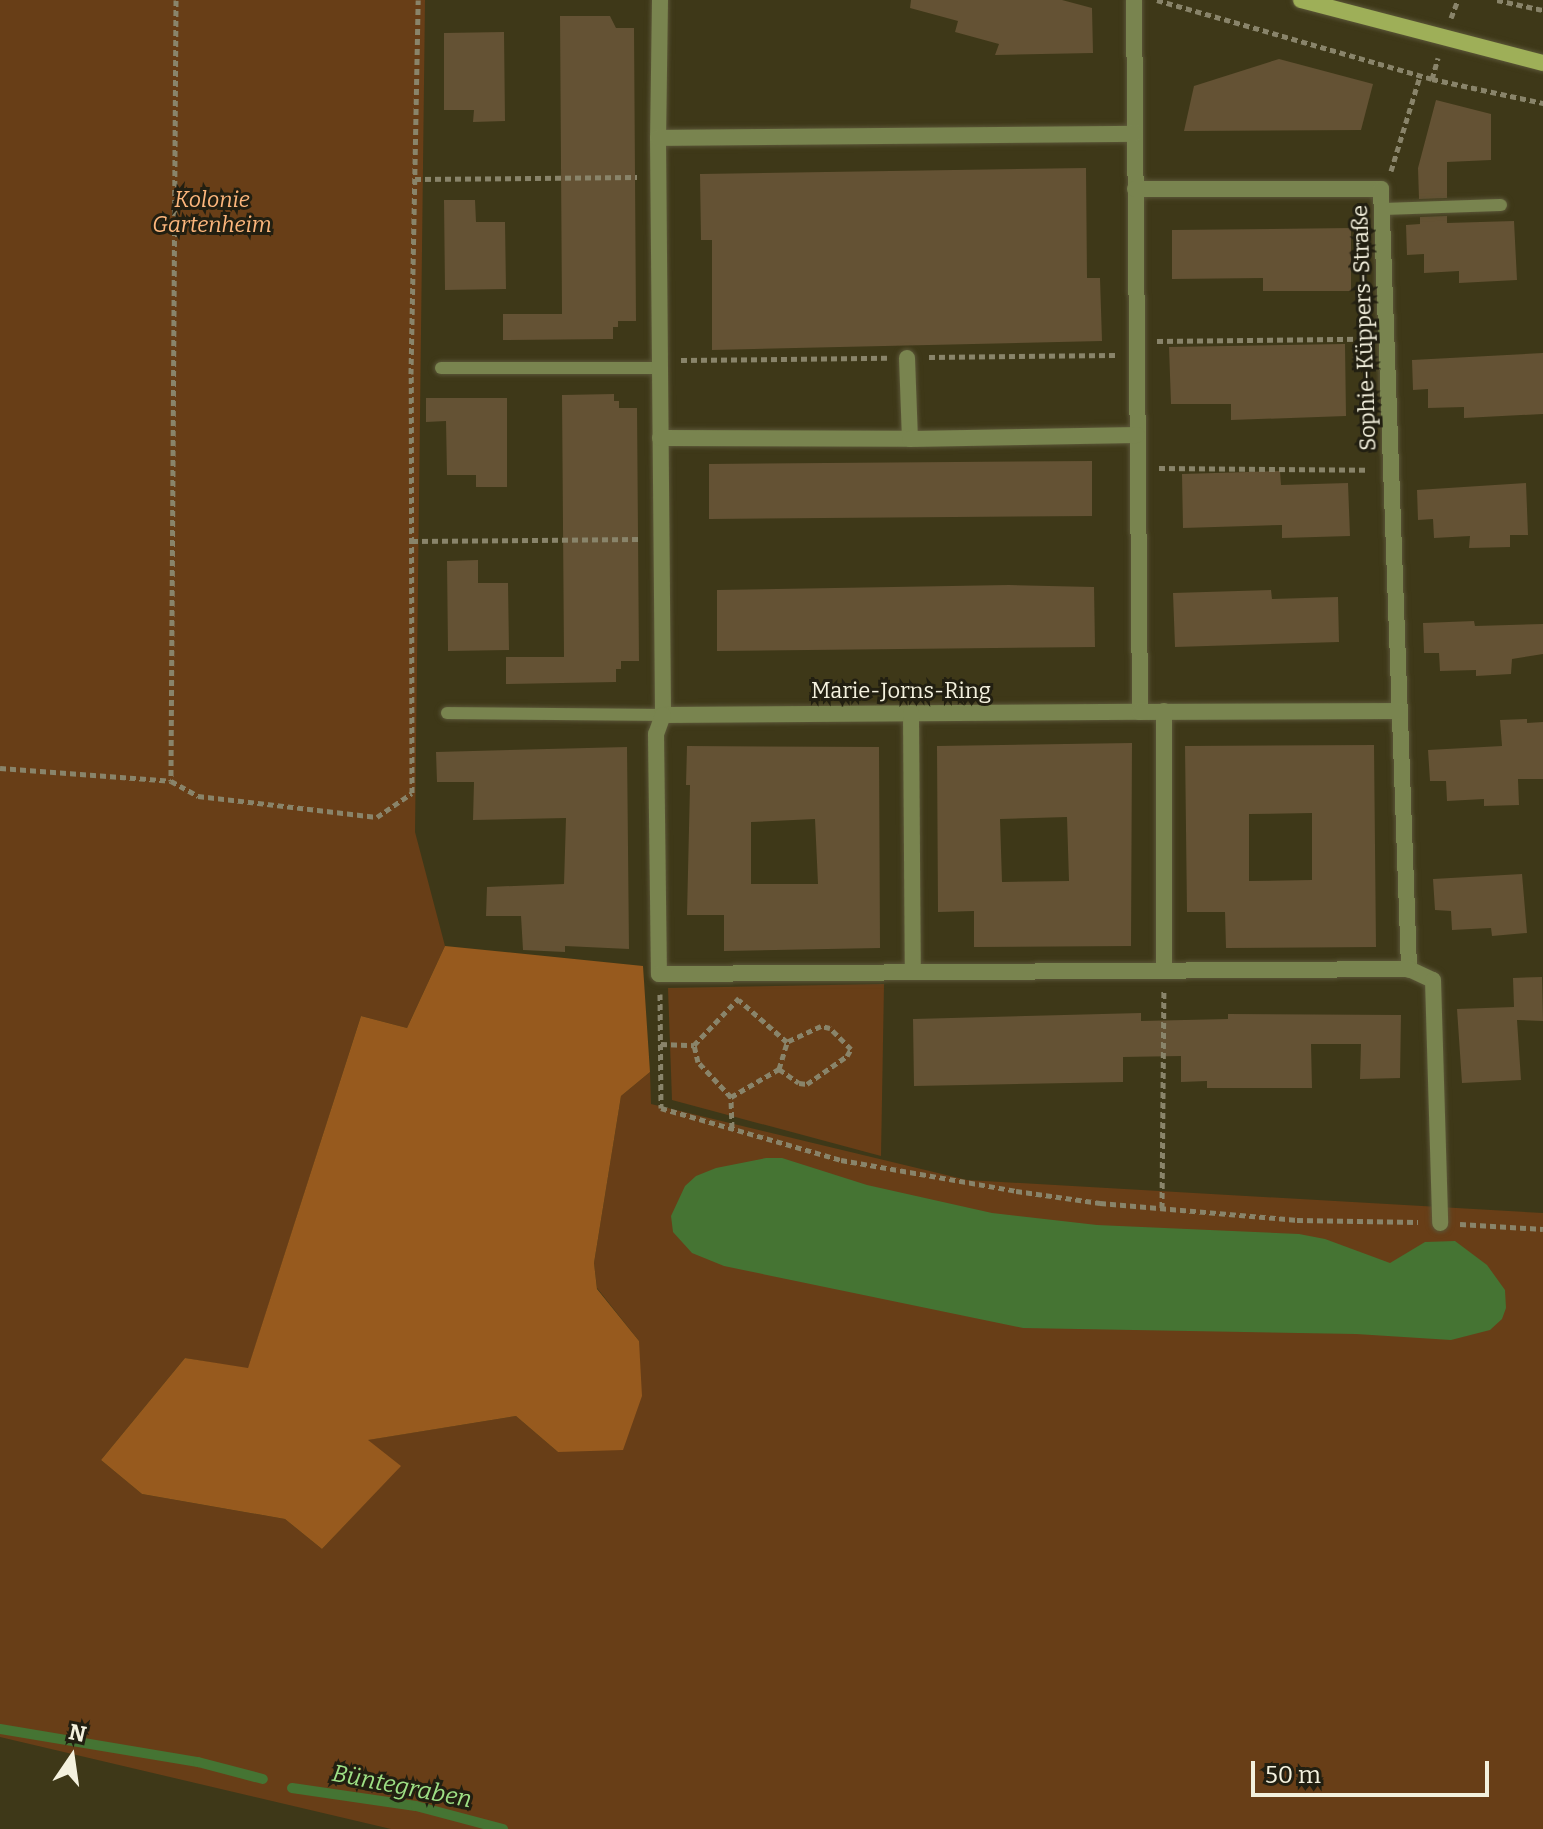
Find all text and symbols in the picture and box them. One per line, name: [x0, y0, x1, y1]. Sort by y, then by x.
park label: Kolonie Gartenheim: [152, 186, 272, 238]
street label: Sophie-Küppers-Straße: [1347, 205, 1381, 451]
street label: Marie-Jorns-Ring: [811, 678, 991, 704]
north arrow: [32, 1717, 112, 1797]
text: N: [66, 1718, 89, 1748]
scale bar: [1255, 1745, 1493, 1795]
water label: Büntegraben: [330, 1759, 474, 1815]
text: 50 m: [1265, 1761, 1321, 1789]

